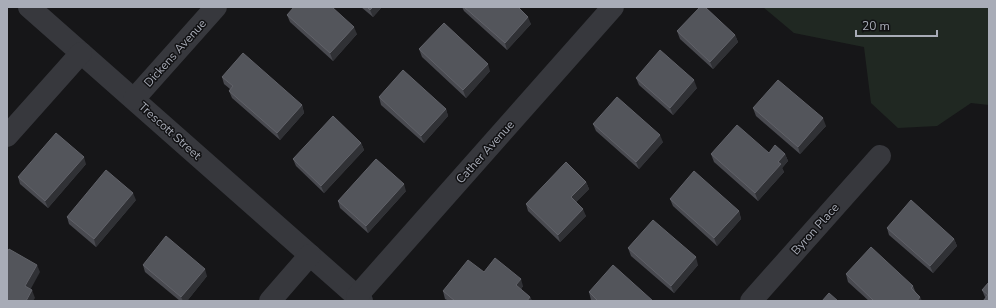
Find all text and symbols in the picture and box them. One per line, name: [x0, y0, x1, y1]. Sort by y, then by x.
scale bar: [856, 12, 937, 38]
street label: Dickens Avenue: [140, 16, 210, 90]
text: 20 m: [862, 18, 890, 34]
street label: Trescott Street: [135, 99, 205, 164]
street label: Cather Avenue: [452, 117, 518, 187]
street label: Byron Place: [788, 200, 842, 258]

